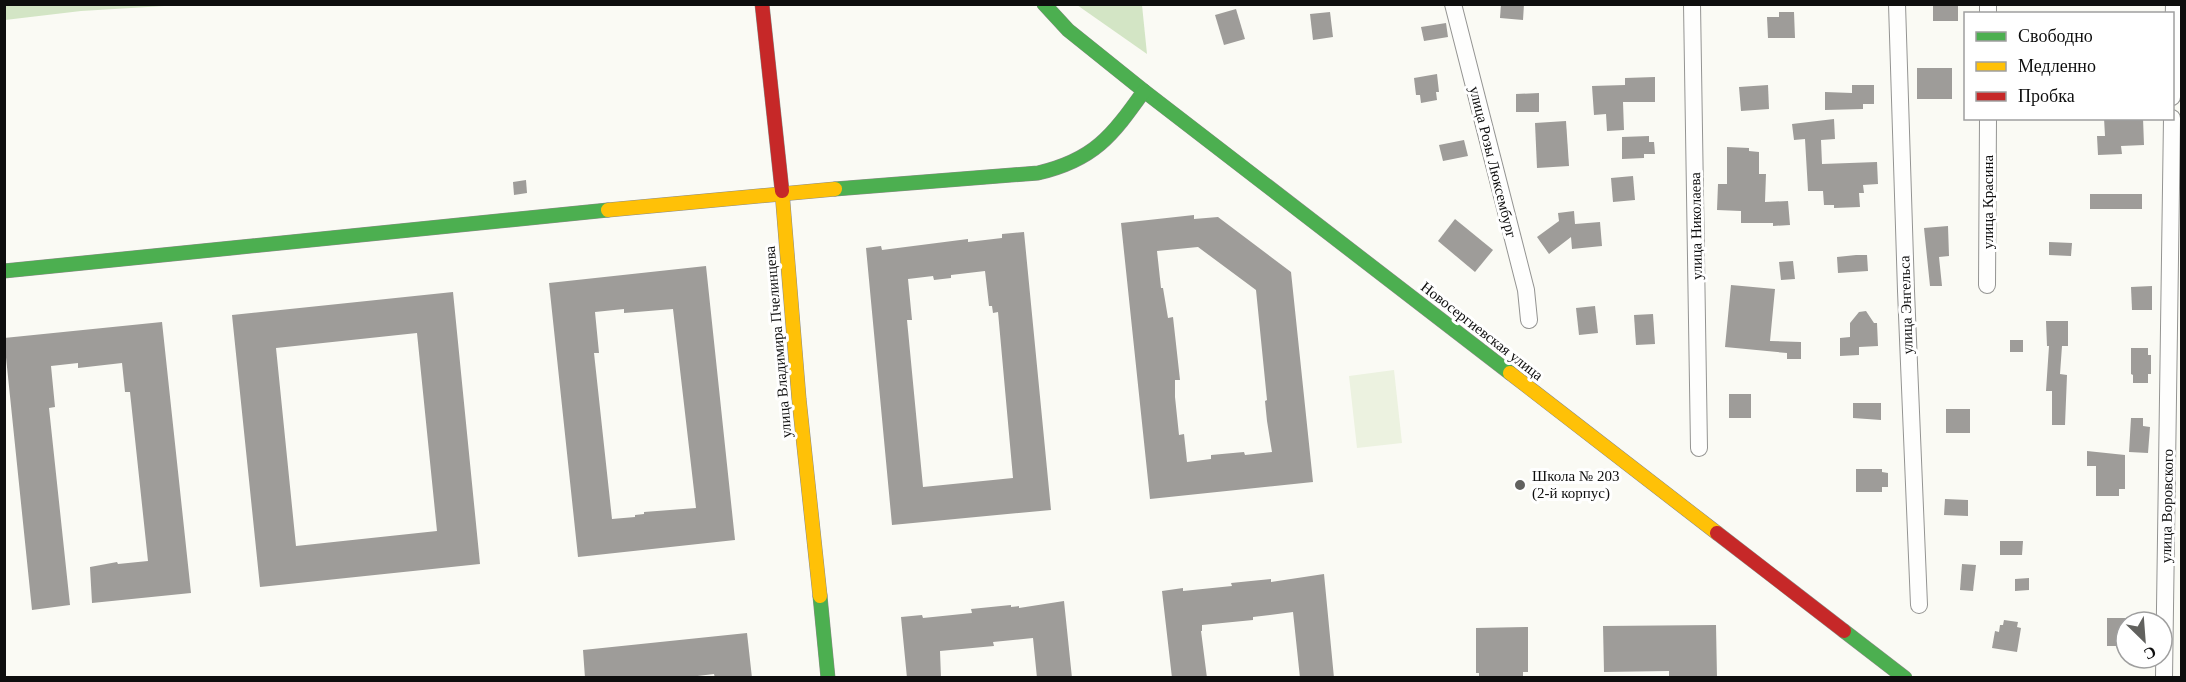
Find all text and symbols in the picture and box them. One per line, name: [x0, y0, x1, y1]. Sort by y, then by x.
legend: [1964, 12, 2174, 120]
text: Свободно: [2018, 26, 2093, 46]
text: Медленно: [2018, 56, 2096, 76]
street label: улица Розы Люксембург: [1466, 85, 1520, 239]
text: Пробка: [2018, 86, 2075, 106]
street label: улица Красина: [1980, 155, 1996, 249]
street label: улица Николаева: [1687, 172, 1705, 280]
street label: улица Владимира Пчелинцева: [762, 245, 794, 439]
street label: улица Энгельса: [1896, 255, 1916, 355]
street label: Новосергиевская улица: [1418, 278, 1546, 384]
street label: улица Воровского: [2158, 449, 2176, 563]
place label: Школа № 203 (2-й корпус): [1532, 468, 1619, 502]
marker: Школа № 203 (2-й корпус): [1513, 478, 1527, 492]
north arrow: [2114, 610, 2174, 670]
text: С: [2141, 643, 2159, 663]

